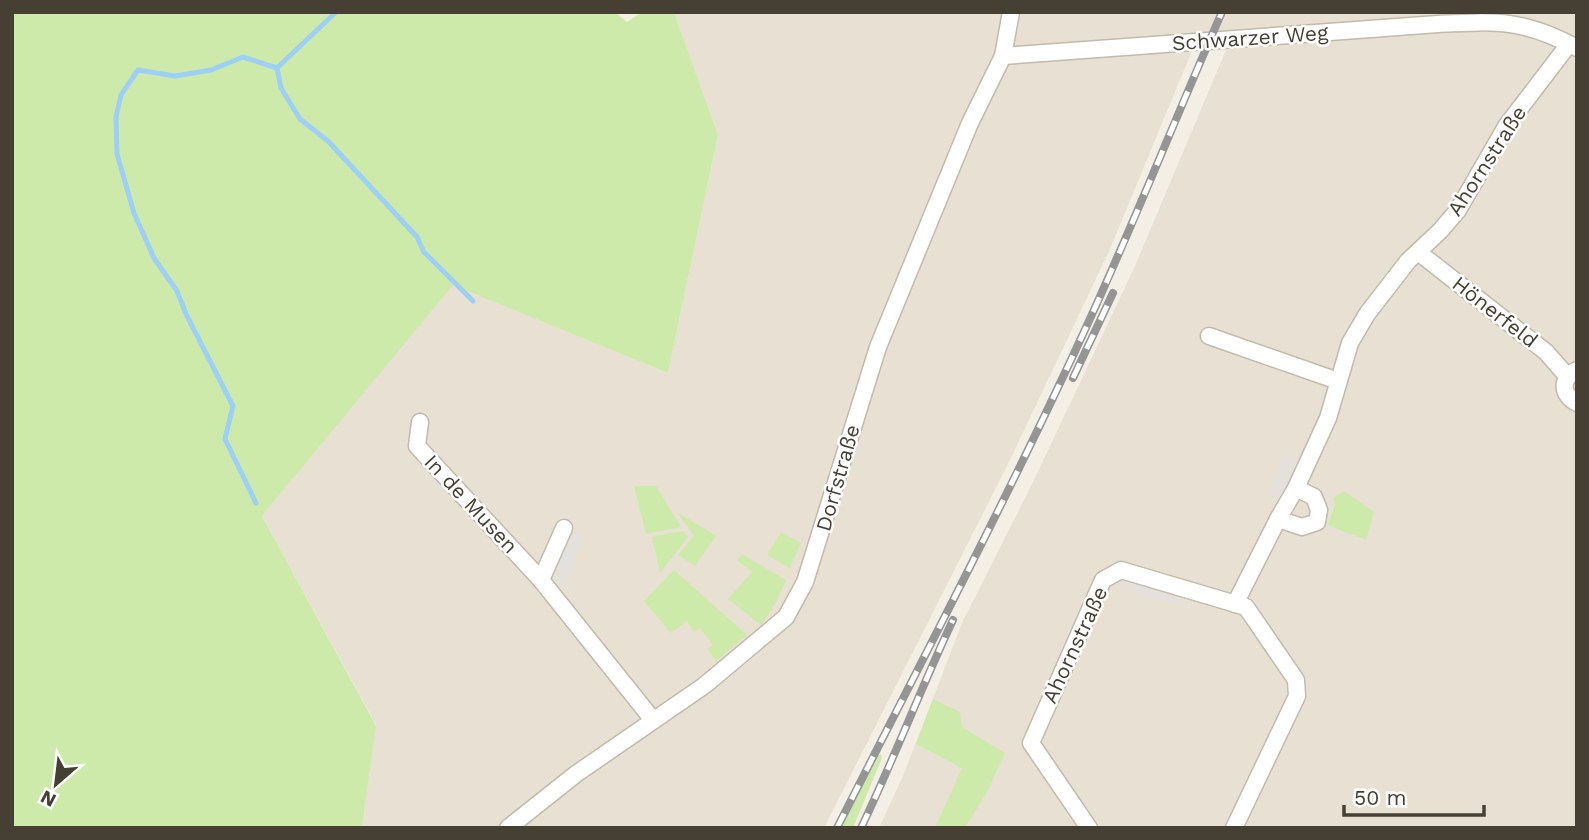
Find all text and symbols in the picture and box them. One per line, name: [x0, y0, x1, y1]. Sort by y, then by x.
street label: Schwarzer Weg: [1171, 20, 1330, 55]
street label: Ahornstraße: [1442, 101, 1531, 220]
street label: Hönerfeld: [1448, 271, 1543, 353]
street label: Dorfstraße: [810, 422, 865, 534]
street label: In de Musen: [419, 449, 523, 558]
street label: Ahornstraße: [1037, 582, 1113, 707]
north arrow: [21, 749, 91, 819]
scale bar: [1344, 774, 1484, 818]
text: N: [37, 785, 60, 812]
text: 50 m: [1354, 785, 1406, 810]

